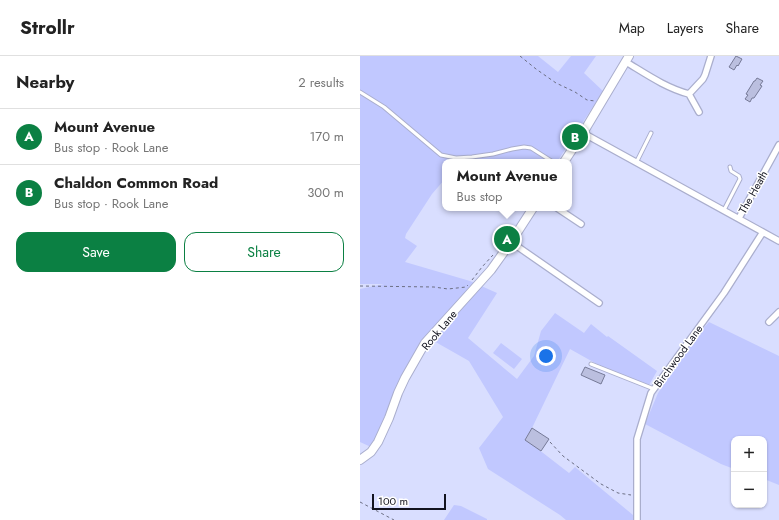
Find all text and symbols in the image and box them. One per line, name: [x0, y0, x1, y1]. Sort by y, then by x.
text: Strollr: [20, 14, 75, 41]
text: Map: [619, 18, 645, 38]
text: Layers: [667, 18, 703, 38]
text: Share: [725, 18, 759, 38]
text: Nearby: [16, 70, 74, 94]
text: 2 results: [298, 73, 344, 92]
text: Mount Avenue: [54, 116, 155, 138]
pin: B: [562, 122, 588, 152]
text: A: [24, 127, 34, 146]
text: 170 m: [309, 127, 344, 146]
text: Bus stop · Rook Lane: [54, 138, 169, 157]
popup: [442, 159, 572, 211]
text: Mount Avenue: [456, 165, 558, 187]
street label: The Heath: [735, 168, 771, 216]
text: Chaldon Common Road: [54, 172, 218, 194]
text: B: [25, 183, 33, 202]
text: 300 m: [307, 183, 344, 202]
text: Bus stop: [456, 187, 503, 206]
text: Bus stop · Rook Lane: [54, 194, 169, 213]
pin: A: [494, 224, 520, 254]
button: Save: [16, 232, 176, 272]
button: Share: [184, 232, 344, 272]
street label: Rook Lane: [417, 306, 461, 354]
street label: Birchwood Lane: [650, 321, 706, 391]
your location: [536, 346, 556, 366]
map controls: [731, 436, 767, 508]
button: +: [731, 436, 767, 472]
button: −: [731, 472, 767, 508]
scale bar: [372, 492, 446, 511]
text: 100 m: [378, 493, 408, 509]

